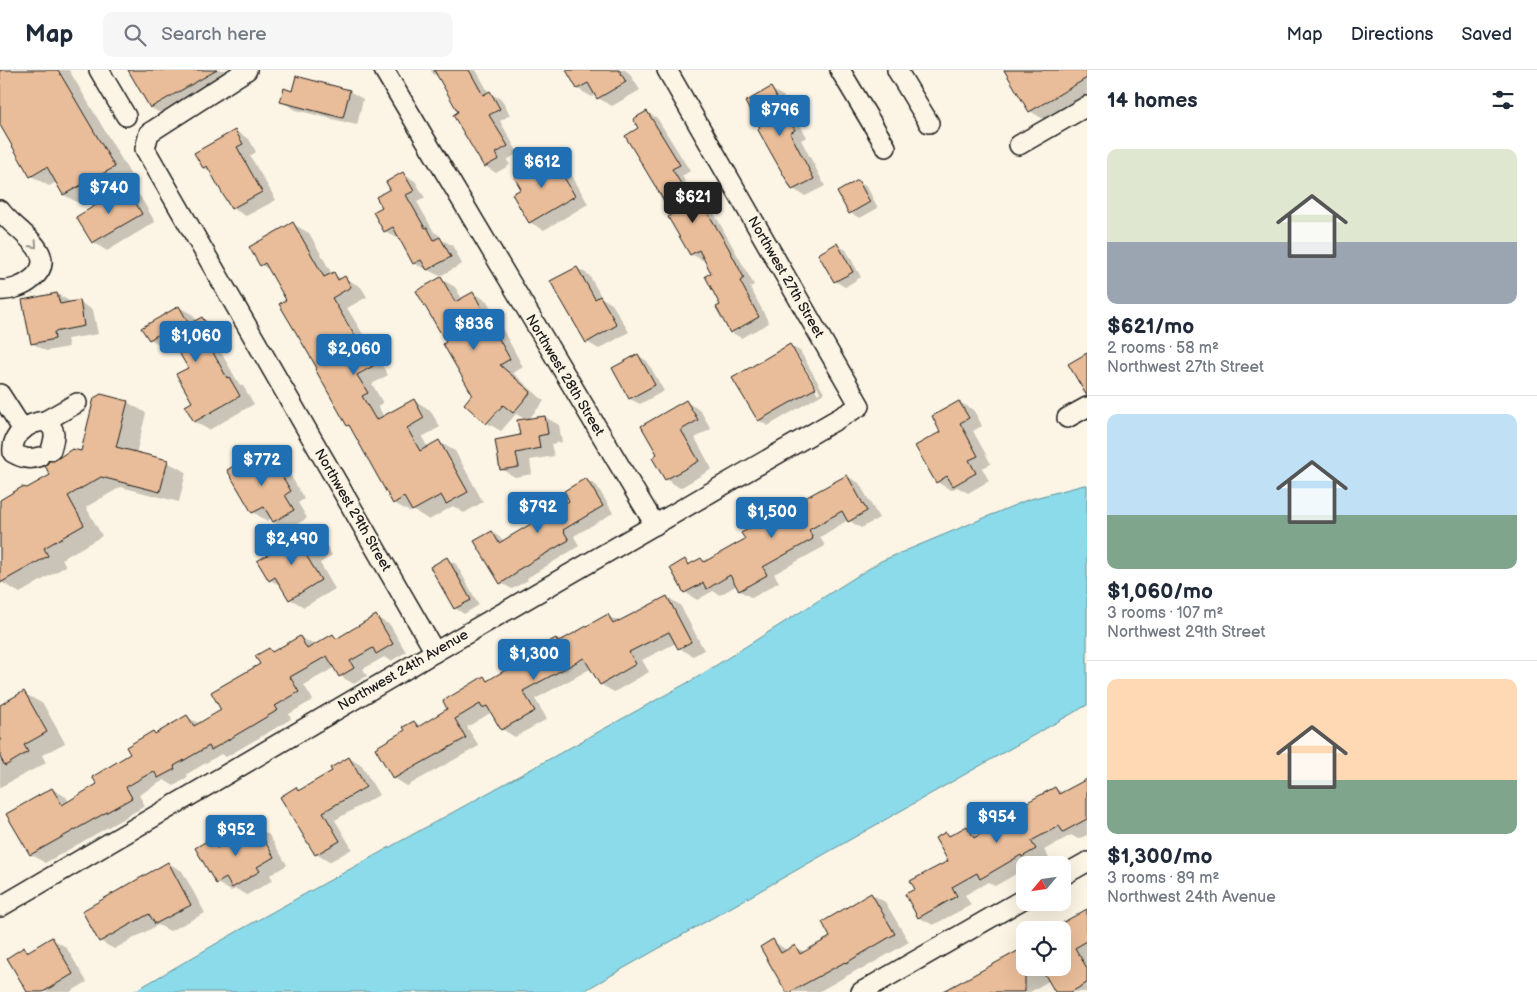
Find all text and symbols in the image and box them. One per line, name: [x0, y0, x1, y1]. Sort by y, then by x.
search box: [103, 12, 453, 57]
text: Map: [25, 20, 73, 49]
icon: search: [121, 21, 149, 49]
text: Search here: [161, 23, 267, 46]
text: Map: [1287, 24, 1323, 45]
text: Directions: [1351, 24, 1433, 45]
text: Saved: [1461, 24, 1512, 45]
icon: filters: [1489, 86, 1517, 114]
text: 14 homes: [1107, 88, 1198, 113]
pin: $796: [750, 94, 810, 137]
text: $796: [761, 101, 799, 120]
pin: $612: [512, 146, 572, 189]
text: $612: [524, 153, 560, 172]
pin: $740: [79, 172, 139, 215]
text: $740: [90, 179, 128, 198]
icon: home: [1267, 181, 1357, 271]
pin: $621: [663, 182, 723, 224]
text: $621: [675, 188, 711, 207]
street label: Northwest 27th Street: [744, 213, 828, 341]
one-way arrow: [28, 239, 37, 248]
pin: $836: [444, 308, 504, 351]
street label: Northwest 28th Street: [522, 311, 608, 439]
text: $621/mo: [1107, 314, 1194, 339]
text: $836: [454, 315, 494, 334]
pin: $1,060: [155, 320, 237, 363]
text: $1,060: [171, 327, 221, 346]
pin: $2,060: [313, 334, 395, 376]
text: 2 rooms · 58 m²: [1107, 339, 1219, 358]
text: $2,060: [327, 340, 381, 359]
text: Northwest 27th Street: [1107, 358, 1264, 377]
pin: $772: [232, 444, 292, 487]
street label: Northwest 29th Street: [311, 446, 395, 575]
icon: home: [1267, 447, 1357, 537]
text: $772: [243, 451, 281, 470]
pin: $792: [508, 492, 568, 534]
pin: $1,500: [731, 496, 813, 539]
text: $792: [519, 498, 557, 517]
text: $1,500: [747, 503, 797, 522]
pin: $2,490: [251, 524, 333, 566]
text: $2,490: [266, 530, 318, 549]
text: $1,060/mo: [1107, 579, 1213, 604]
text: 3 rooms · 107 m²: [1107, 604, 1223, 623]
text: Northwest 29th Street: [1107, 623, 1265, 642]
street label: Northwest 24th Avenue: [335, 626, 471, 714]
pin: $1,300: [493, 638, 575, 681]
text: $1,300: [509, 645, 559, 664]
icon: home: [1267, 712, 1357, 802]
pin: $954: [967, 802, 1027, 844]
text: $954: [978, 808, 1016, 827]
pin: $952: [206, 814, 266, 857]
text: $952: [217, 821, 255, 840]
text: $1,300/mo: [1107, 844, 1212, 869]
north arrow: [1016, 856, 1071, 911]
map controls: [1016, 856, 1071, 976]
text: 3 rooms · 89 m²: [1107, 869, 1219, 888]
text: Northwest 24th Avenue: [1107, 888, 1276, 907]
button: locate: [1016, 921, 1071, 976]

